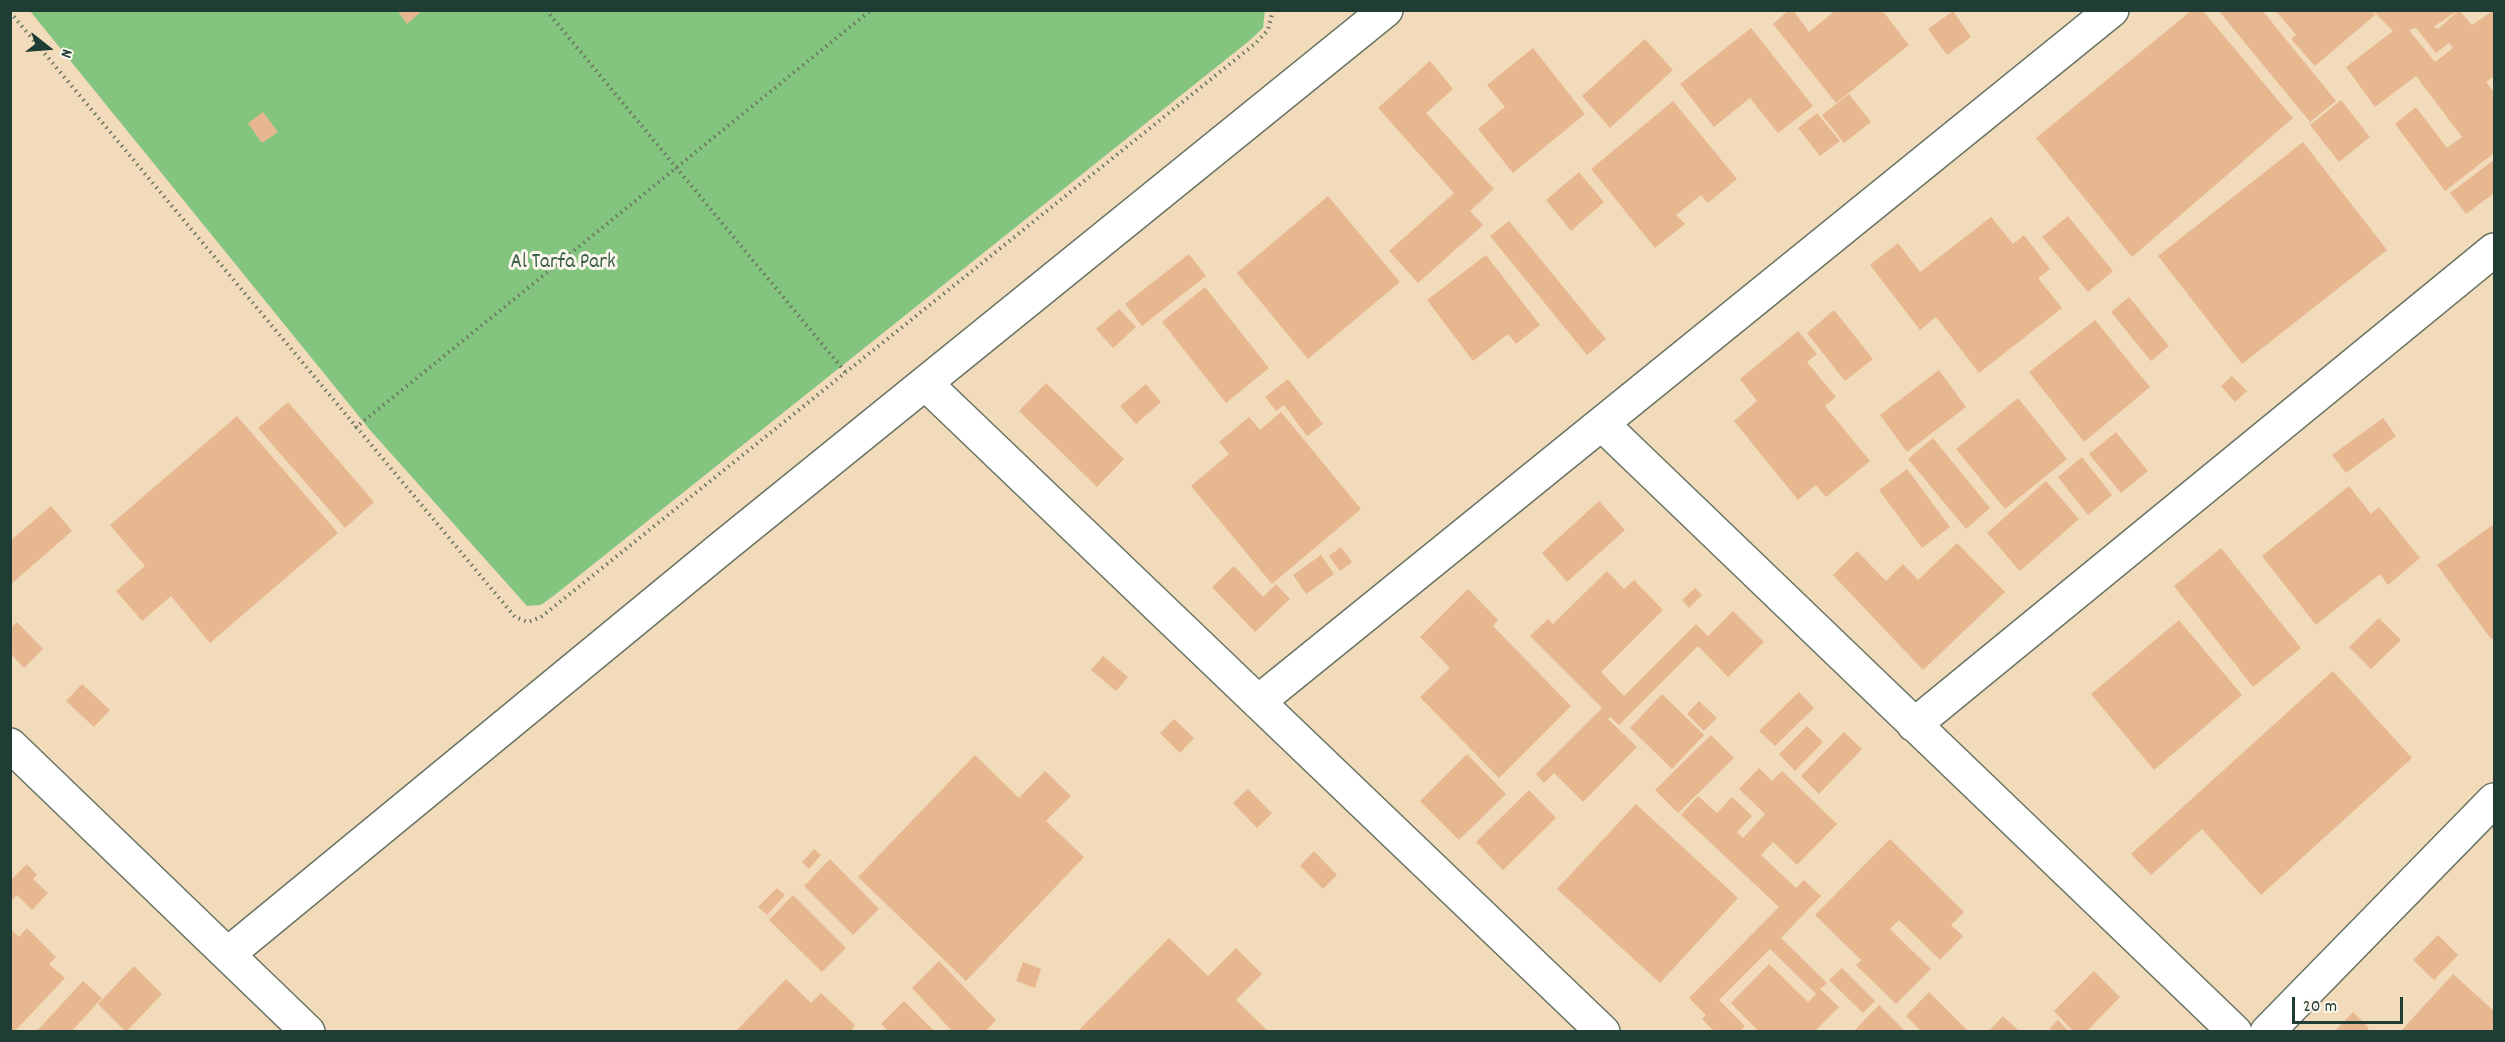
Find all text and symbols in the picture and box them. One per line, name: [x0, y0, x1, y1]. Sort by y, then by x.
north arrow: [18, 18, 78, 78]
text: N: [54, 46, 78, 61]
park label: Al Tarfa Park: [510, 251, 616, 277]
scale bar: [2295, 985, 2406, 1023]
text: 20 m: [2303, 995, 2337, 1020]

